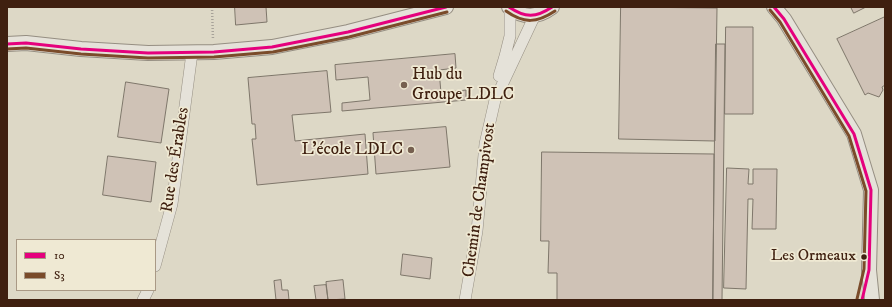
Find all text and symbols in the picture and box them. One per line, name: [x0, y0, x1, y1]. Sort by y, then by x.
place label: Hub du Groupe LDLC: [412, 65, 514, 105]
marker: Hub du Groupe LDLC: [399, 80, 409, 90]
street label: Rue des Érables: [158, 106, 194, 214]
street label: Chemin de Champivost: [459, 121, 501, 279]
place label: L'école LDLC: [301, 140, 403, 160]
marker: L'école LDLC: [406, 145, 416, 155]
legend: [16, 239, 156, 291]
place label: Les Ormeaux: [771, 247, 856, 267]
text: 10: [54, 248, 65, 263]
marker: Les Ormeaux: [859, 252, 869, 262]
text: S3: [54, 268, 65, 283]

